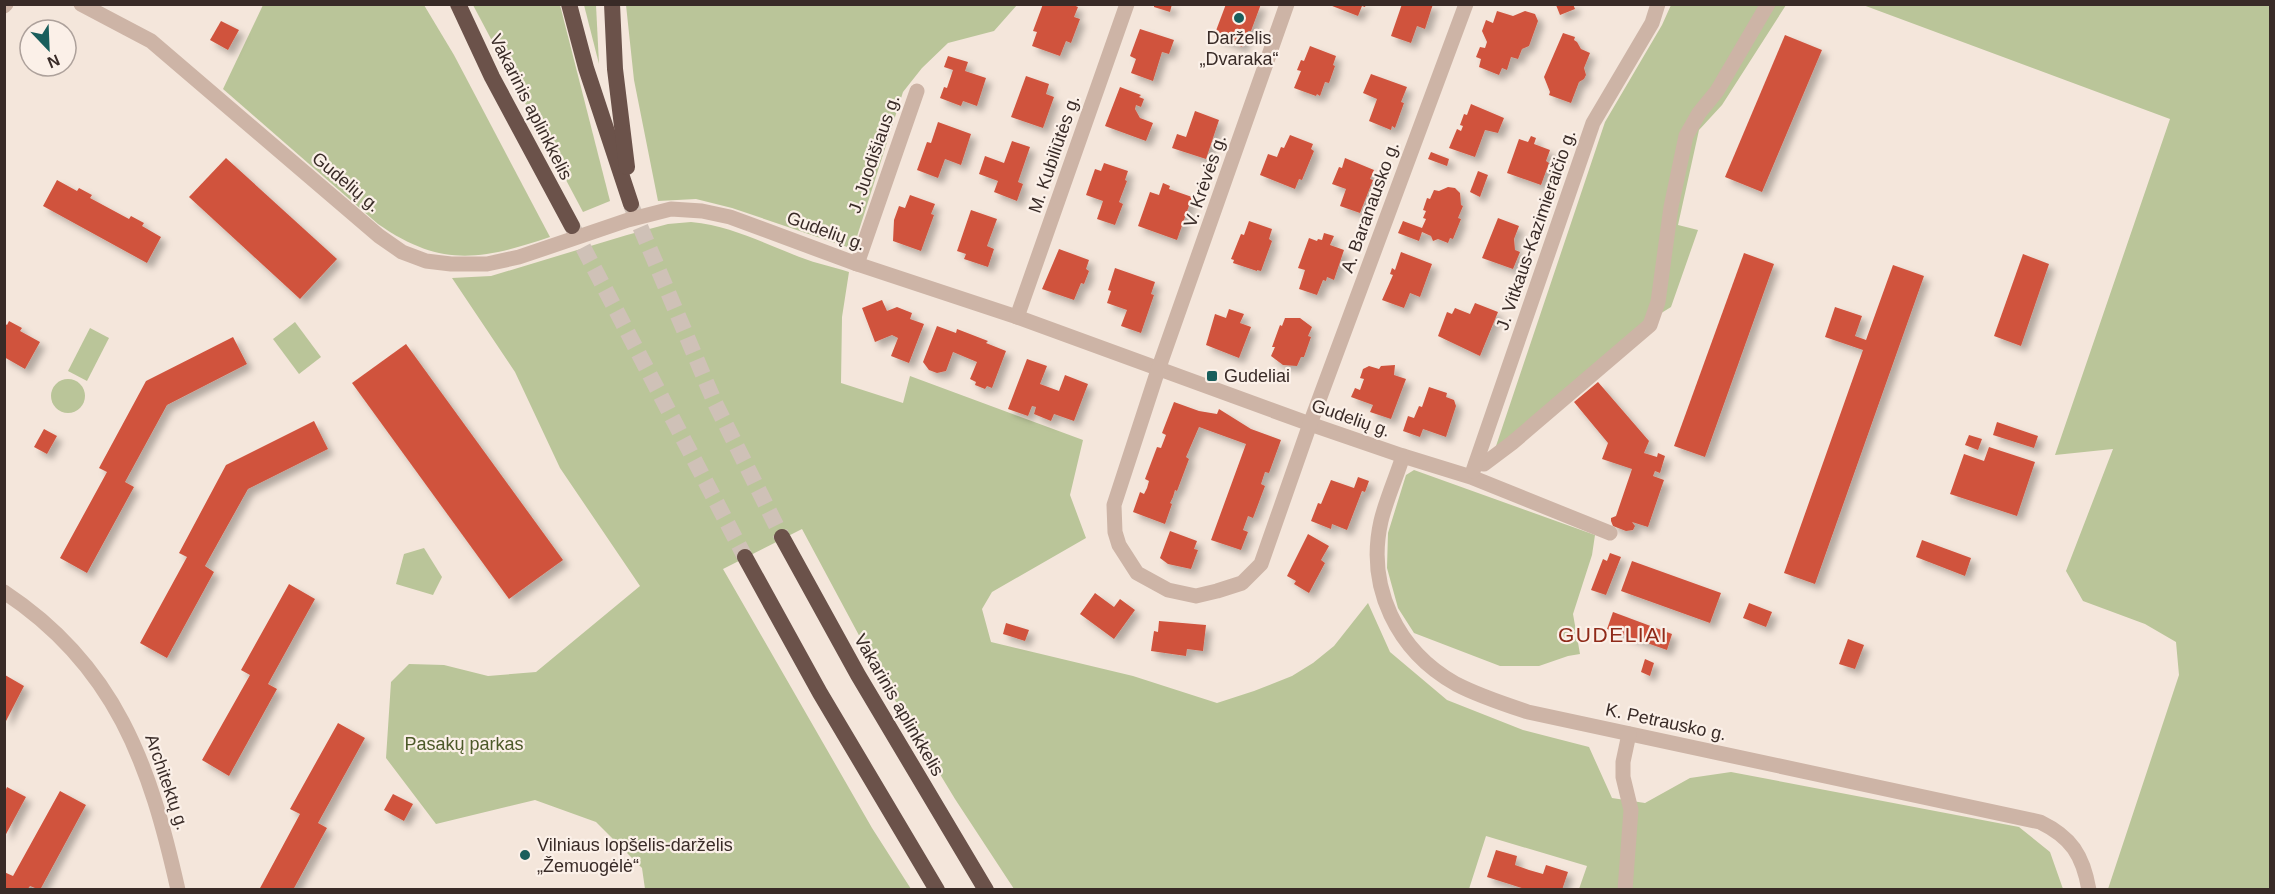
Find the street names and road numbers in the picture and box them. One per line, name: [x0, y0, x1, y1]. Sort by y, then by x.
street label: Vakarinis aplinkkelis: [486, 31, 576, 183]
street label: J. Juodišiaus g.: [844, 92, 904, 216]
street label: M. Kubiliūtės g.: [1025, 93, 1083, 215]
street label: J. Vitkaus-Kazimieraičio g.: [1492, 127, 1580, 333]
street label: V. Krėvės g.: [1180, 132, 1230, 230]
street label: A. Baranausko g.: [1337, 139, 1403, 275]
street label: Gudelių g.: [308, 148, 384, 216]
street label: Gudelių g.: [784, 208, 868, 254]
street label: Gudelių g.: [1309, 395, 1393, 441]
street label: Vakarinis aplinkkelis: [850, 630, 948, 780]
street label: K. Petrausko g.: [1604, 699, 1728, 745]
street label: Architektų g.: [141, 731, 193, 833]

